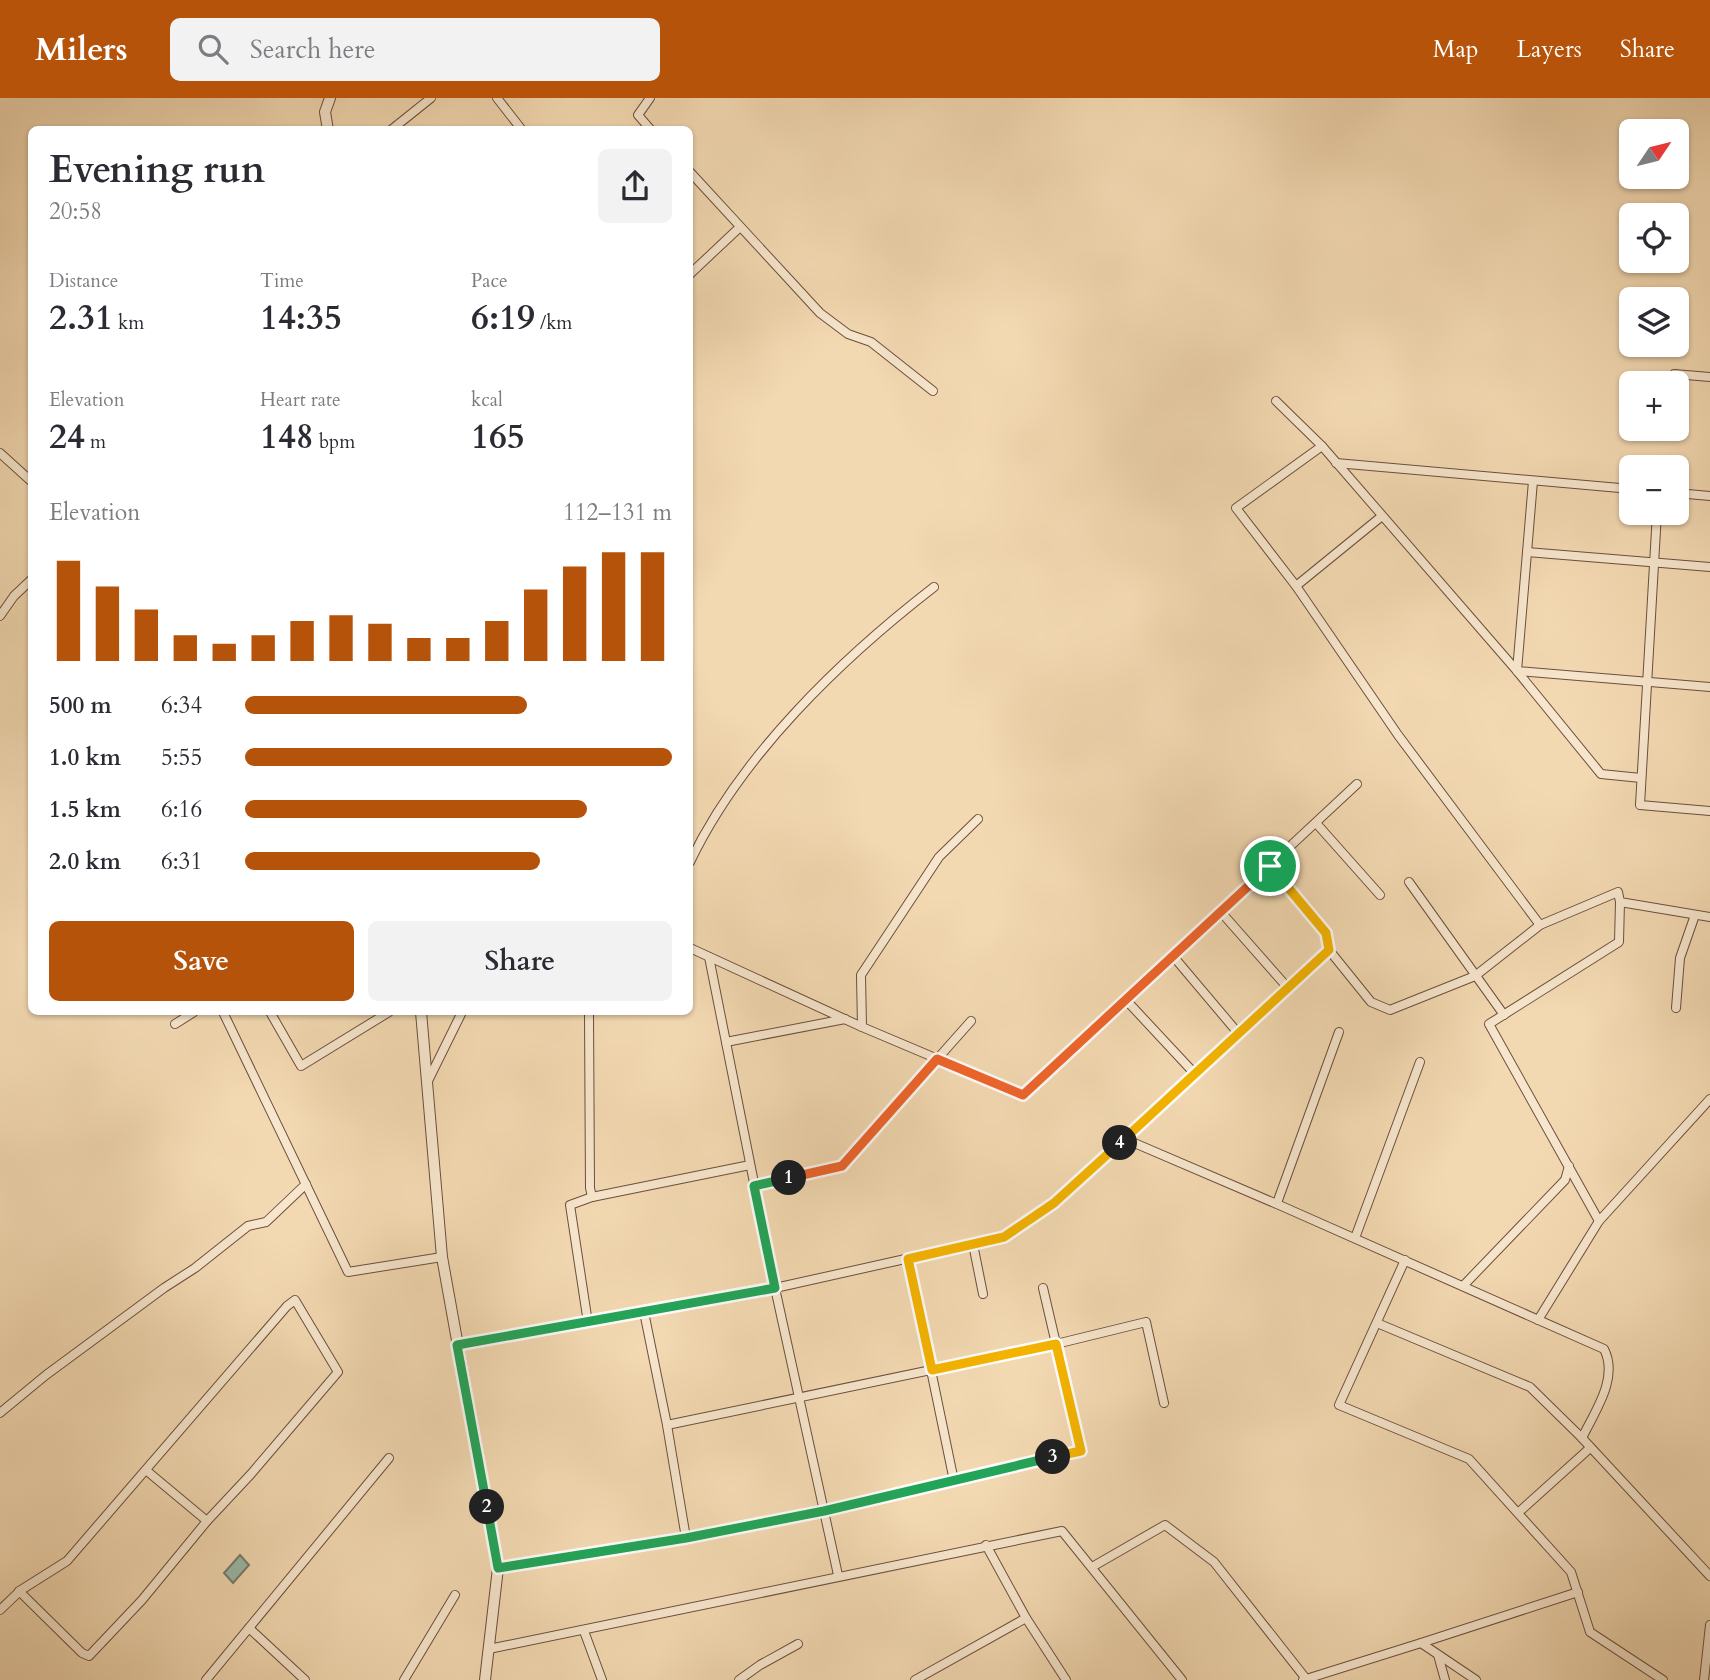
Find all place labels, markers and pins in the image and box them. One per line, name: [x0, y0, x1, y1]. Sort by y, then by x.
pin: [1240, 836, 1300, 896]
pin: 4: [1102, 1126, 1138, 1160]
pin: 1: [772, 1160, 806, 1196]
pin: 3: [1036, 1440, 1070, 1474]
pin: 2: [470, 1490, 504, 1524]

